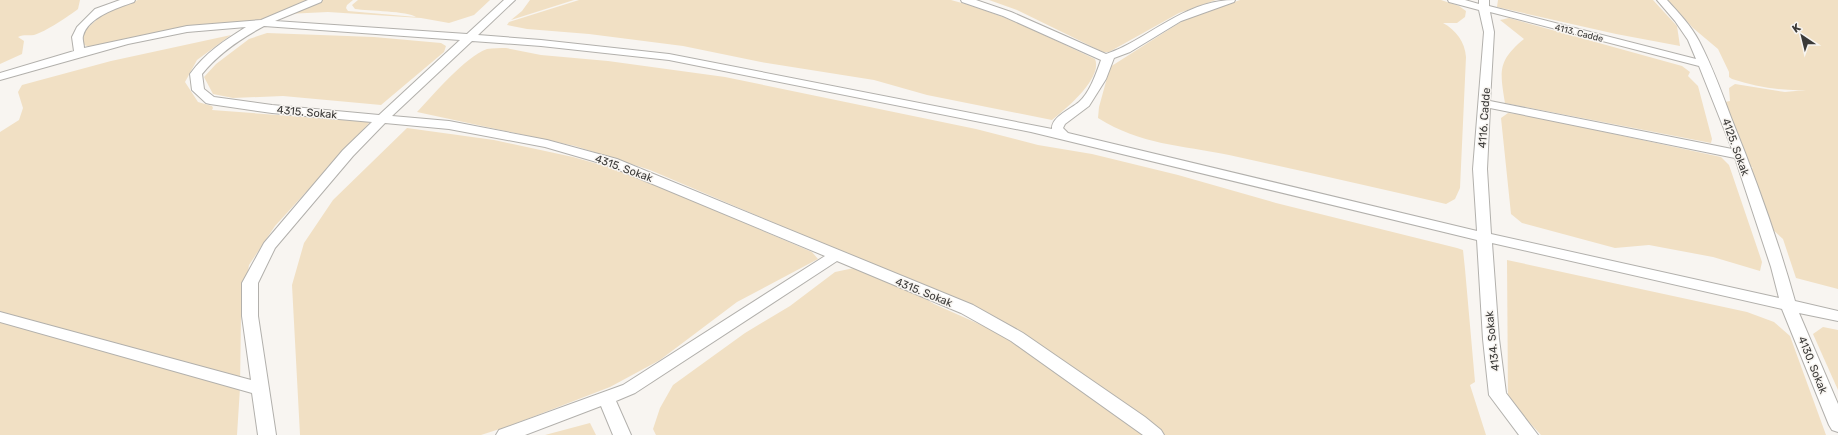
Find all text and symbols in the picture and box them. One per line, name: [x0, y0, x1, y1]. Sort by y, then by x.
north arrow: [1782, 16, 1822, 56]
text: K: [1790, 20, 1804, 36]
street label: 4113. Cadde: [1554, 22, 1604, 44]
street label: 4116. Cadde: [1476, 87, 1493, 149]
street label: 4315. Sokak: [276, 103, 338, 122]
street label: 4125. Sokak: [1719, 117, 1752, 178]
street label: 4315. Sokak: [593, 152, 655, 185]
street label: 4315. Sokak: [893, 275, 955, 310]
street label: 4134. Sokak: [1483, 310, 1502, 372]
street label: 4130. Sokak: [1795, 335, 1830, 396]

